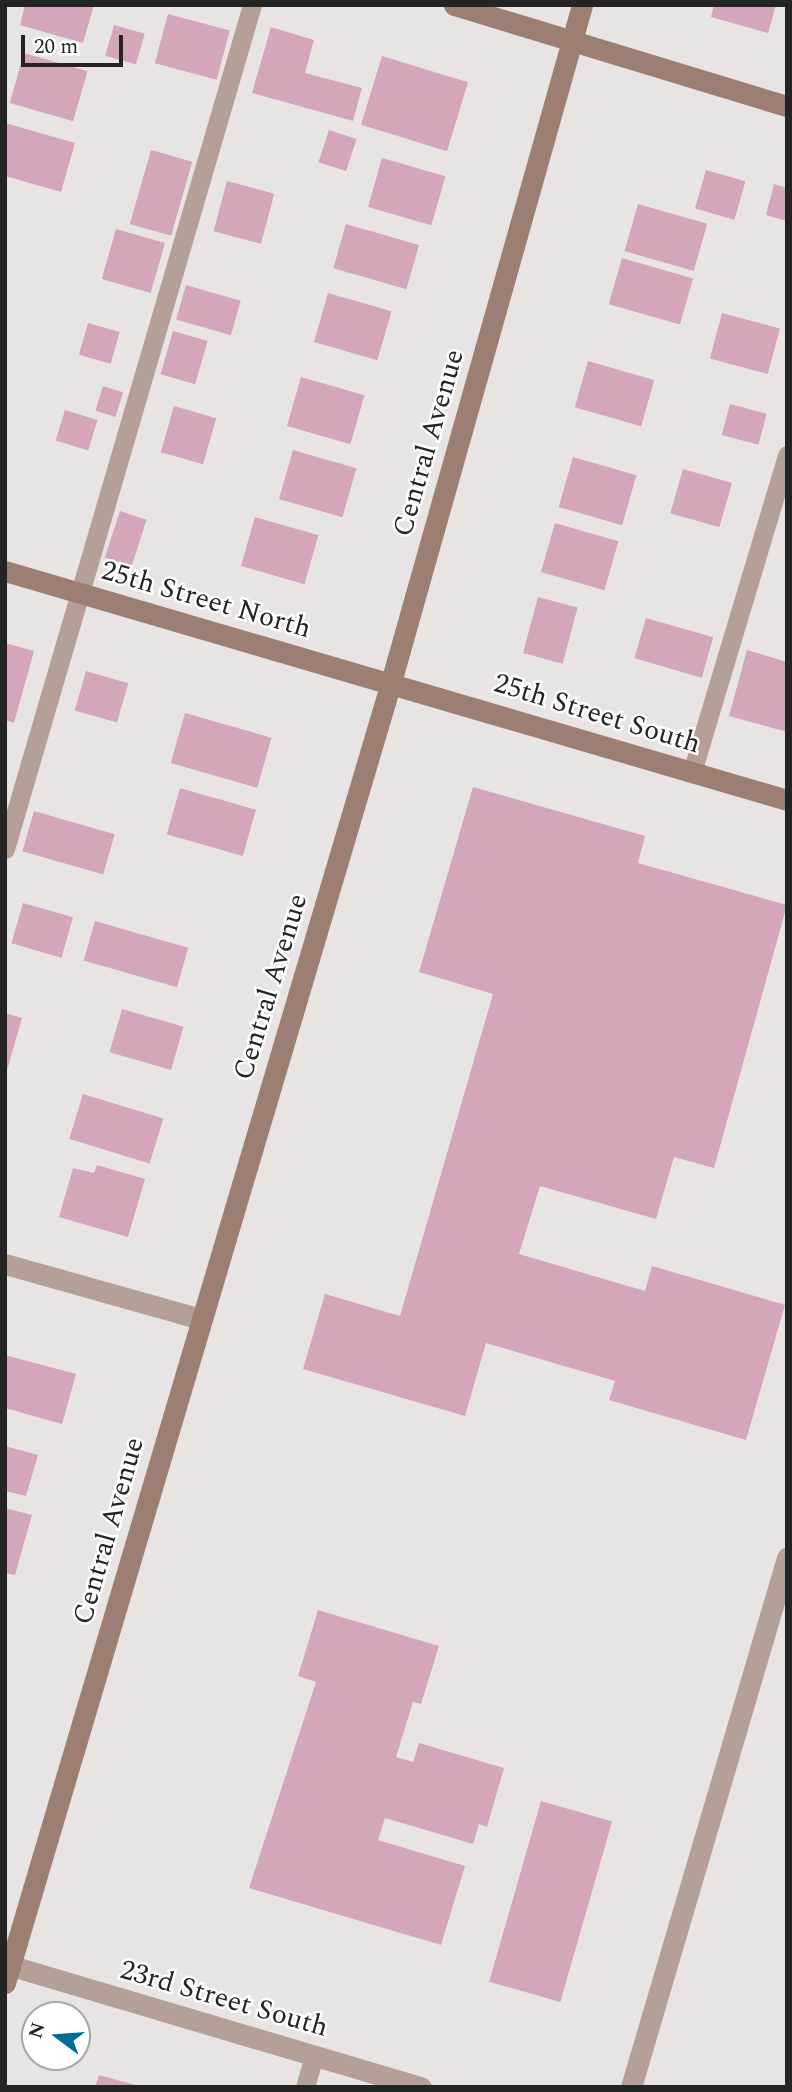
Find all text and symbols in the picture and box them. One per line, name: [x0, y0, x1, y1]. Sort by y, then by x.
scale bar: [24, 21, 126, 65]
text: 20 m: [34, 31, 78, 63]
street label: Central Avenue: [386, 346, 472, 540]
street label: 25th Street North: [97, 554, 315, 646]
street label: 25th Street South: [490, 667, 704, 761]
street label: Central Avenue: [227, 890, 315, 1084]
street label: Central Avenue: [66, 1434, 152, 1628]
street label: 23rd Street South: [116, 1953, 332, 2045]
north arrow: [21, 2001, 91, 2071]
text: N: [21, 2019, 53, 2042]

